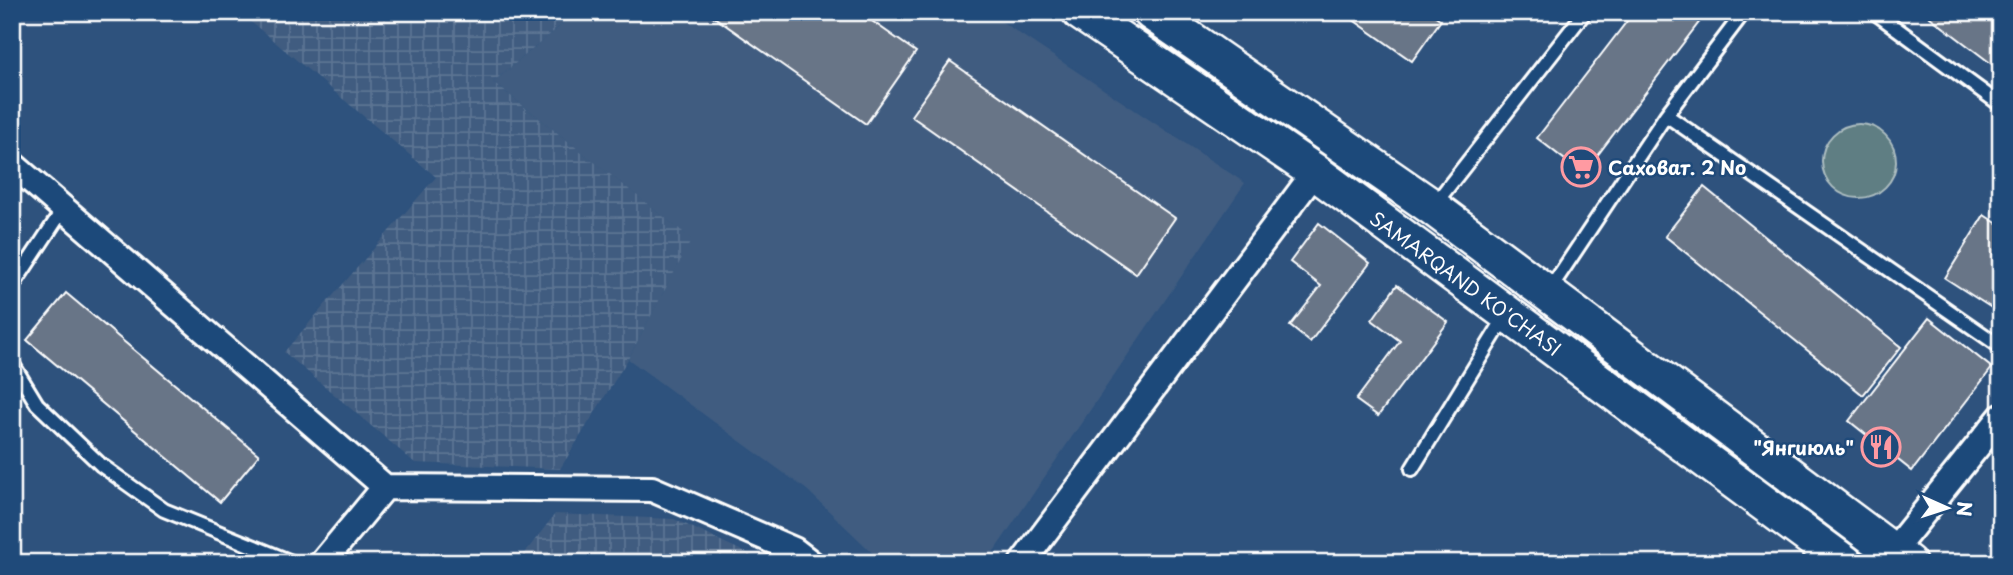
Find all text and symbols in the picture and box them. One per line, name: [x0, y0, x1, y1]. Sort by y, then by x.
supermarket icon: Саховат. 2 No: [1560, 146, 1602, 188]
place label: Саховат. 2 No: [1608, 153, 1746, 181]
street label: SAMARQAND KO'CHASI: [1364, 204, 1568, 362]
restaurant icon: "Янгиюль": [1860, 426, 1902, 468]
place label: "Янгиюль": [1753, 433, 1854, 461]
north arrow: [1912, 474, 1982, 544]
text: N: [1951, 501, 1979, 517]

